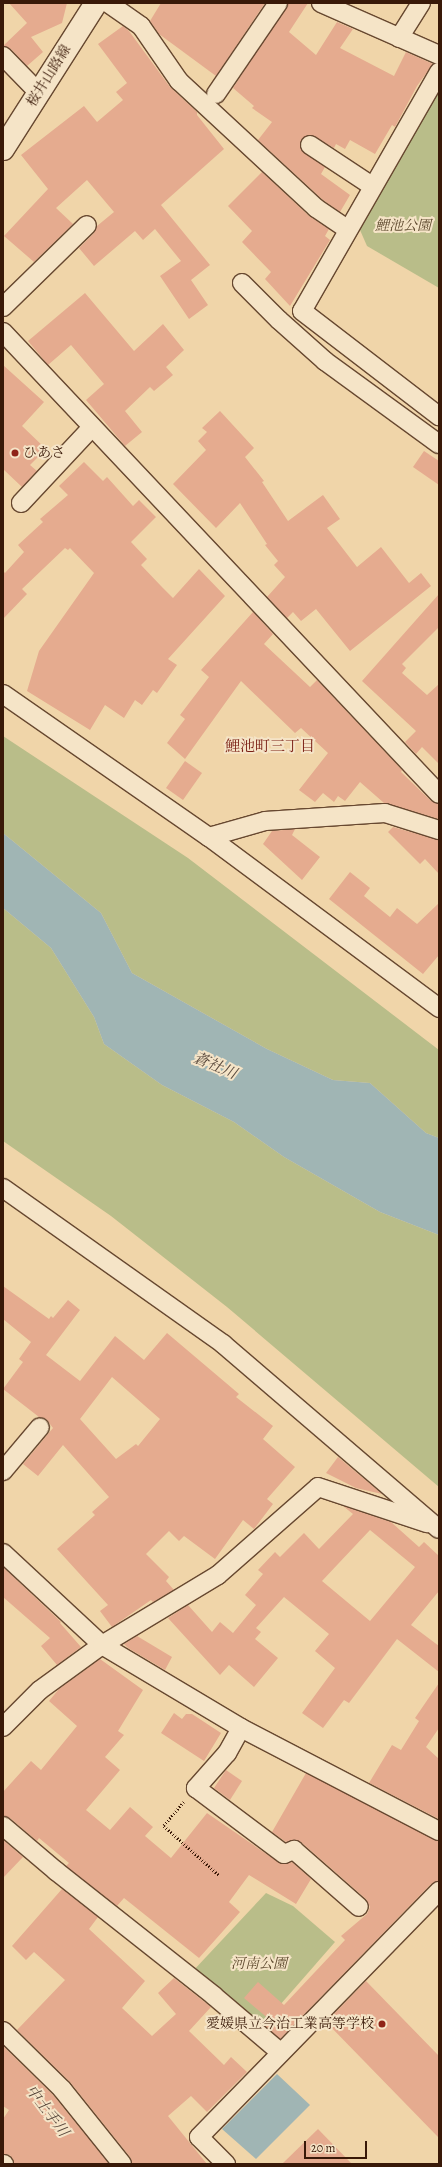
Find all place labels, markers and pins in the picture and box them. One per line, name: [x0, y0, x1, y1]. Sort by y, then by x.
place label: ひあさ: [23, 445, 65, 461]
marker: ひあさ: [10, 448, 20, 458]
place label: 愛媛県立今治工業高等学校: [206, 2016, 374, 2032]
marker: 愛媛県立今治工業高等学校: [377, 2019, 387, 2029]

